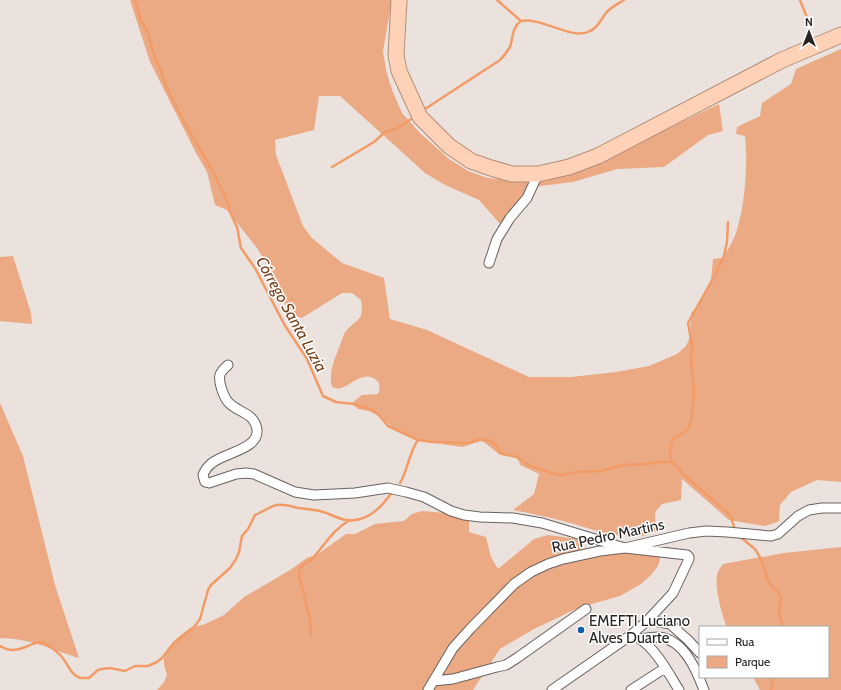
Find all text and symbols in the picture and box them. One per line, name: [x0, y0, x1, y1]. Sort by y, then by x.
north arrow: [789, 12, 829, 52]
text: N: [805, 15, 813, 29]
water label: Córrego Santa Luzia: [252, 253, 331, 375]
street label: Rua Pedro Martins: [550, 515, 666, 557]
place label: EMEFTI Luciano Alves Duarte: [589, 612, 690, 647]
marker: EMEFTI Luciano Alves Duarte: [576, 625, 586, 635]
legend: [699, 626, 829, 678]
text: Rua: [735, 634, 754, 649]
text: Parque: [735, 654, 770, 669]

